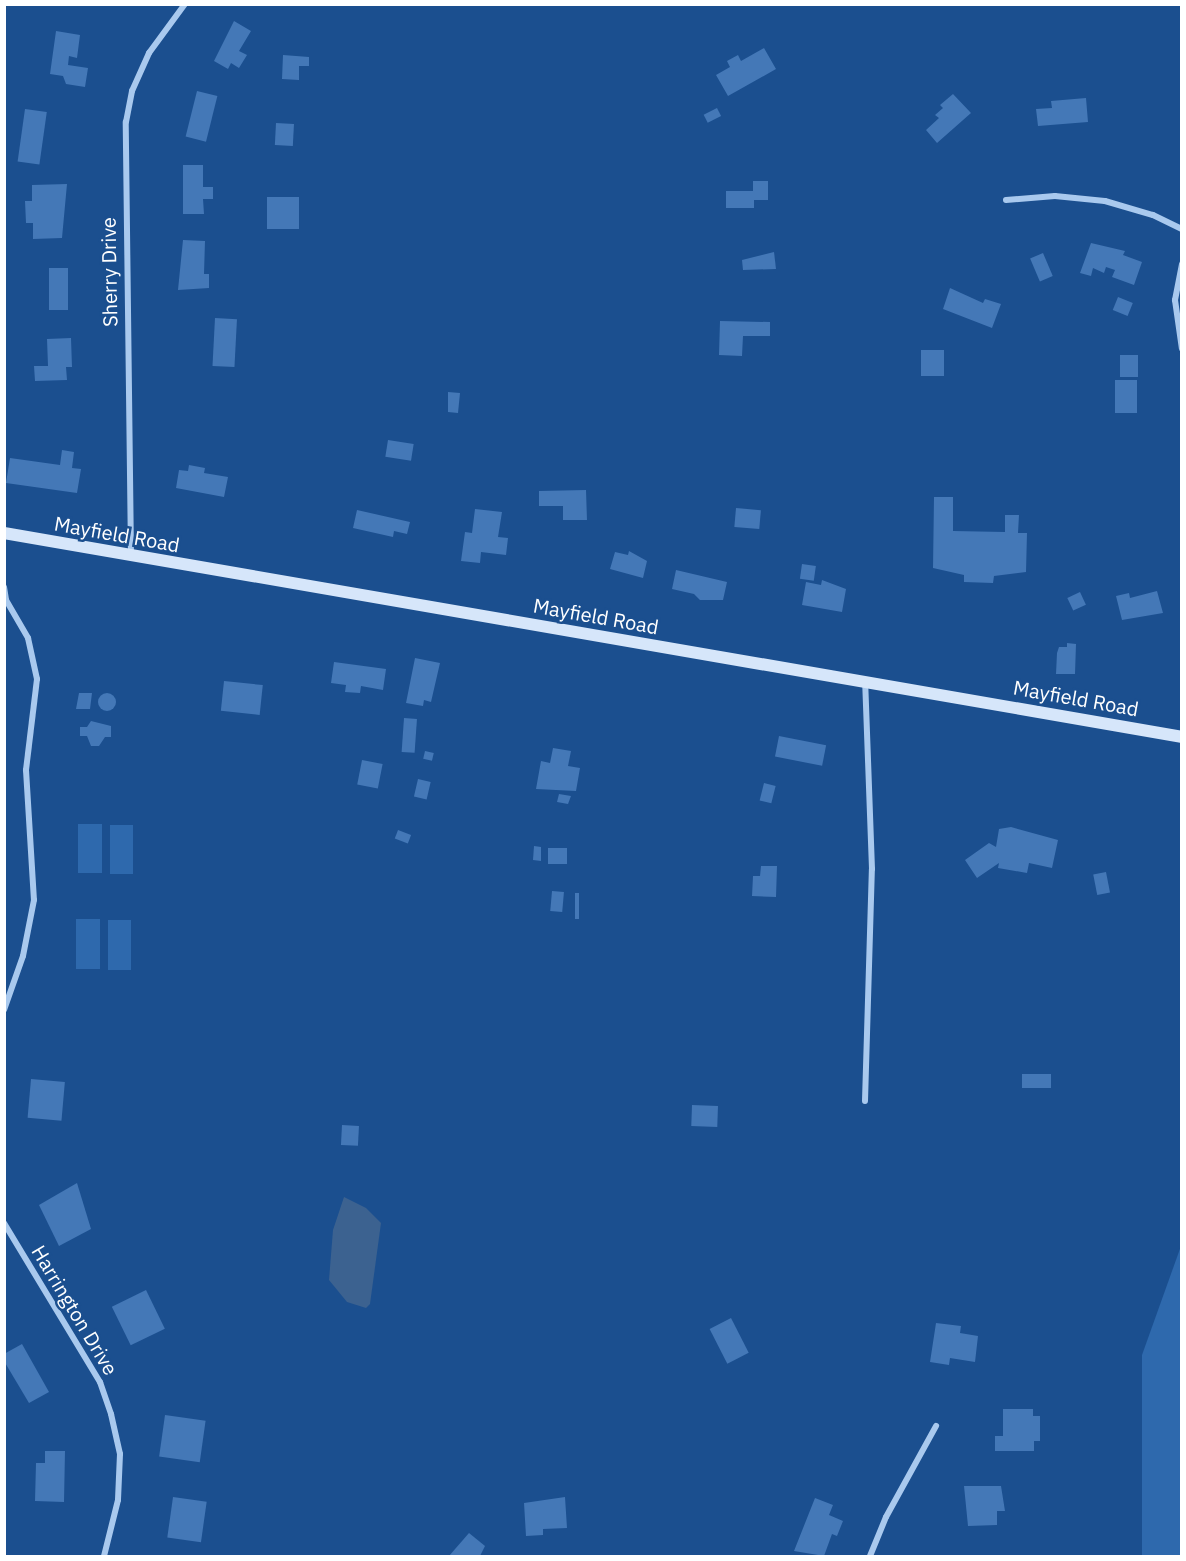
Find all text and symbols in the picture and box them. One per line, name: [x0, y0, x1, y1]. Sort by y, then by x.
street label: Sherry Drive: [96, 217, 122, 327]
street label: Mayfield Road: [52, 511, 182, 557]
street label: Mayfield Road: [531, 593, 661, 639]
street label: Mayfield Road: [1011, 675, 1141, 721]
street label: Harrington Drive: [27, 1241, 123, 1379]

